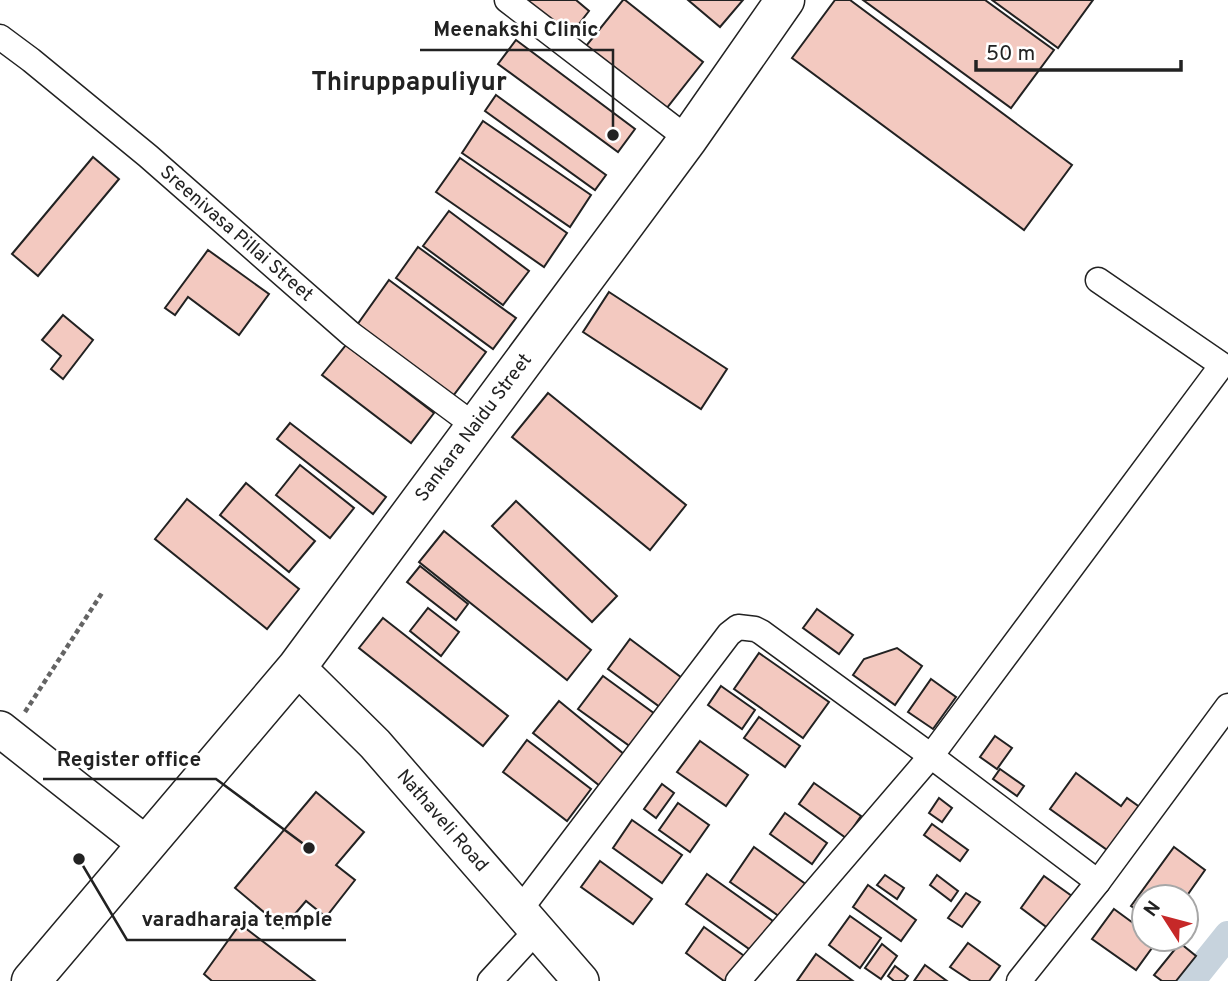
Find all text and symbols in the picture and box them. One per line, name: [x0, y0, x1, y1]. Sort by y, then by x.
callout: Meenakshi Clinic: [420, 8, 613, 50]
text: Meenakshi Clinic: [433, 17, 599, 44]
scale bar: [976, 28, 1181, 72]
text: 50 m: [986, 41, 1035, 68]
district label: Thiruppapuliyur: [311, 67, 507, 100]
street label: Sreenivasa Pillai Street: [154, 161, 318, 307]
street label: Sankara Naidu Street: [410, 349, 538, 507]
callout: Register office: [43, 737, 216, 779]
text: Register office: [57, 747, 201, 774]
street label: Nathaveli Road: [391, 765, 493, 877]
north arrow: [1130, 883, 1200, 953]
text: N: [1139, 897, 1167, 922]
callout: varadharaja temple: [127, 898, 346, 940]
text: varadharaja temple: [141, 907, 333, 934]

